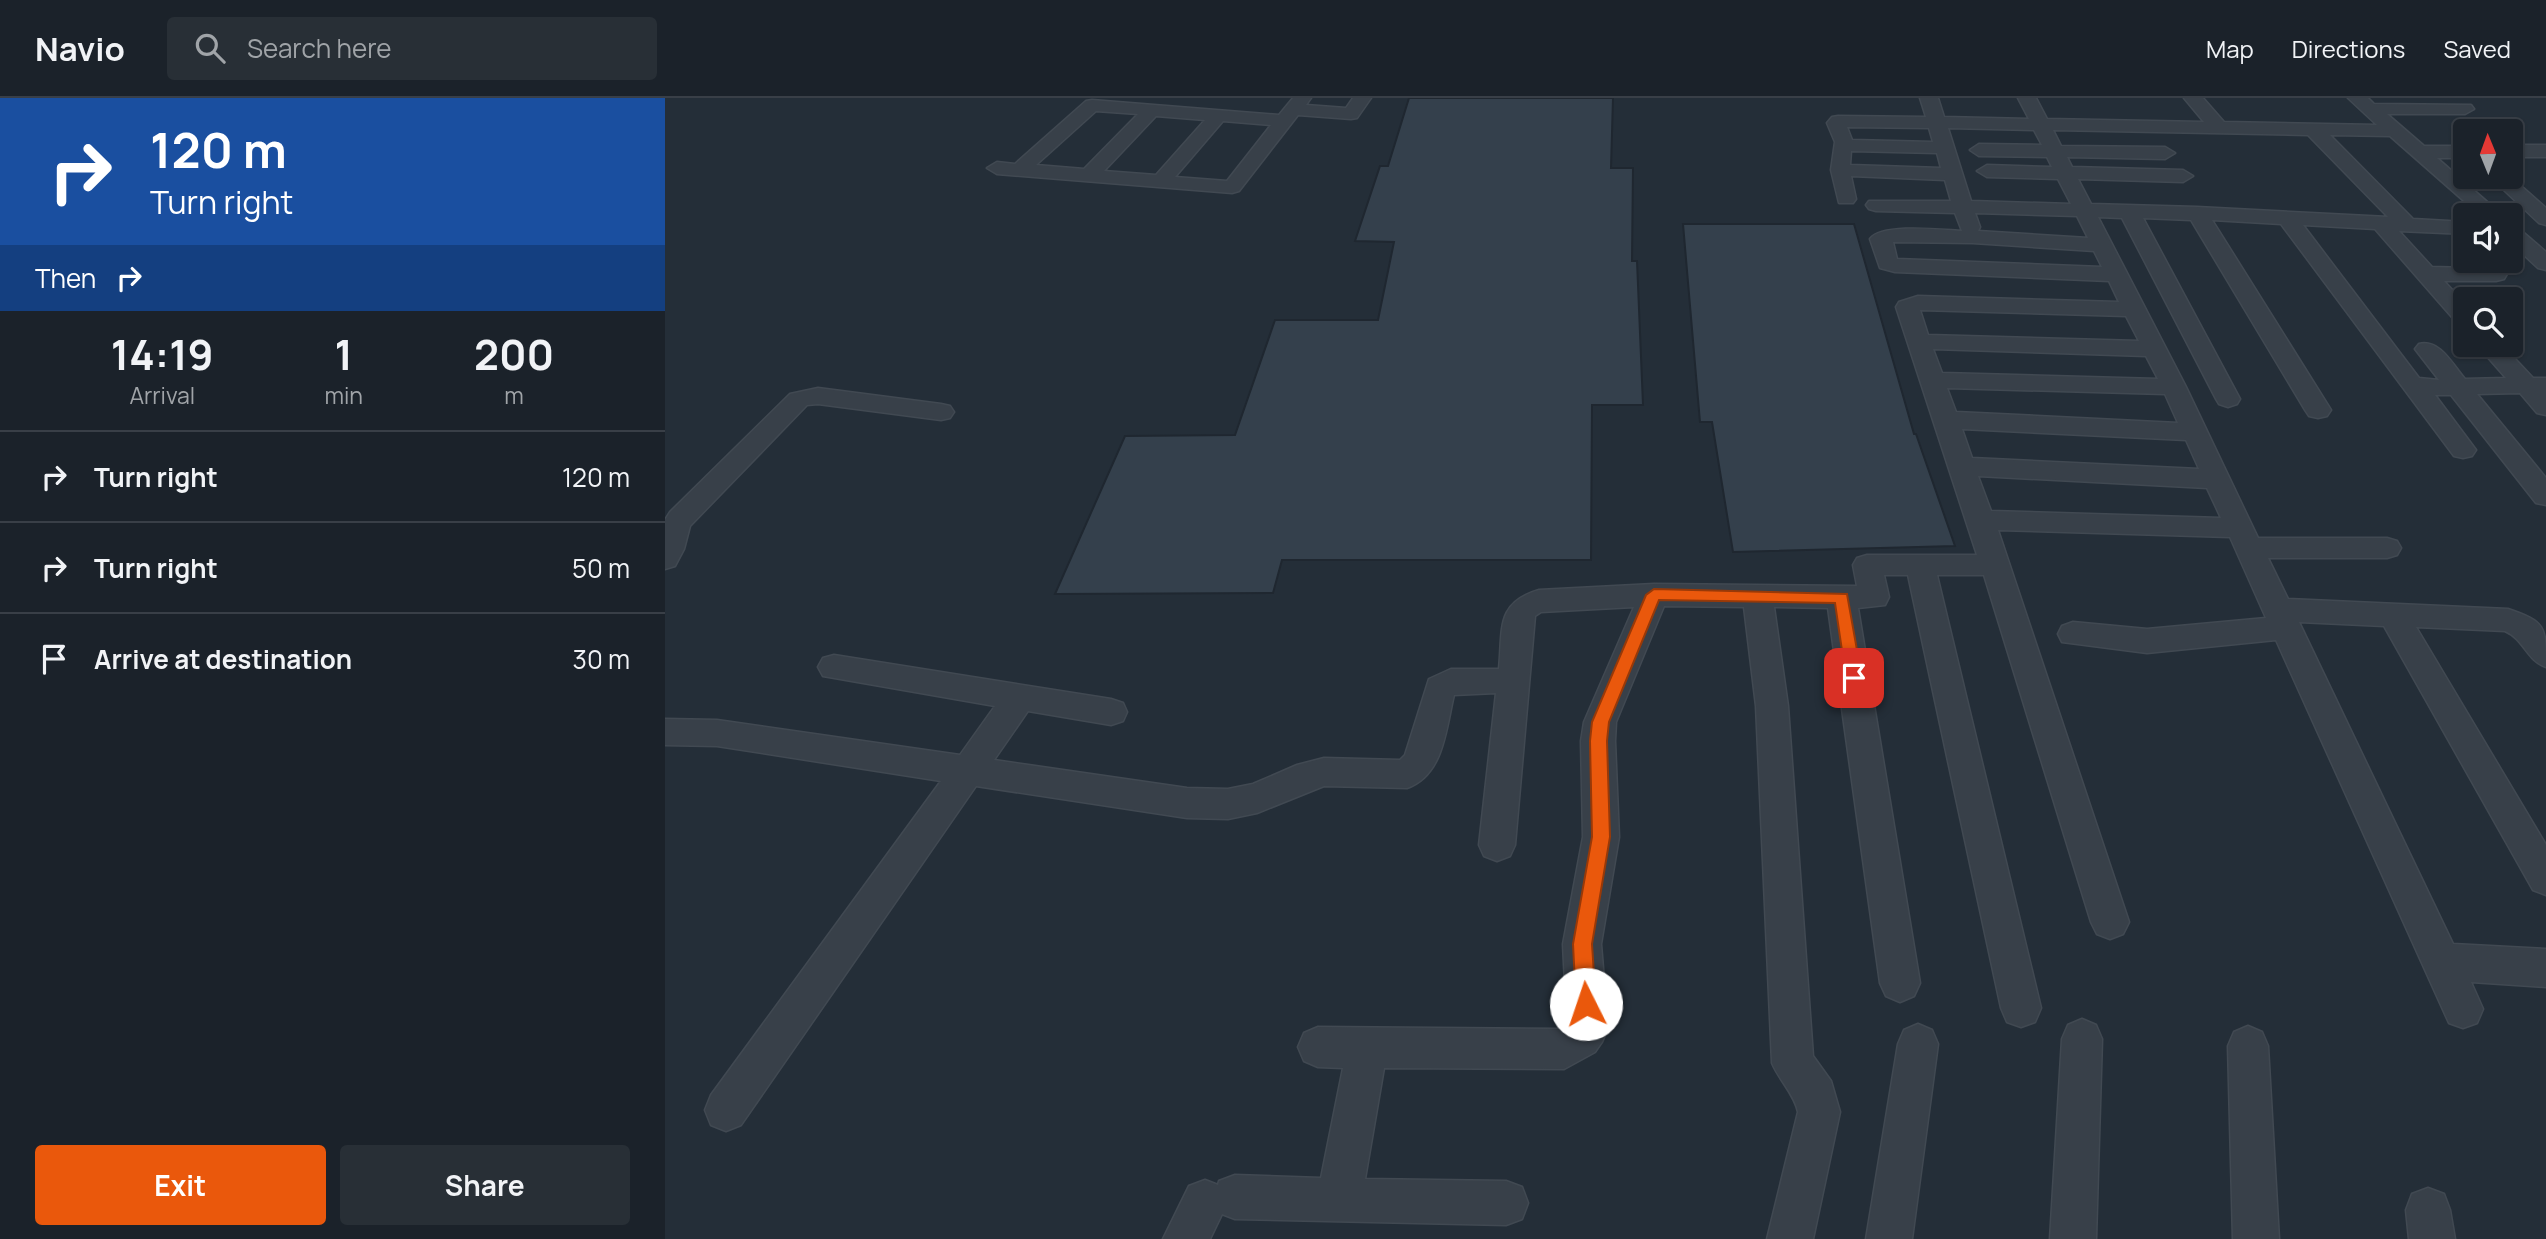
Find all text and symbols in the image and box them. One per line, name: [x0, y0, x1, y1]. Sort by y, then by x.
search box: [167, 17, 657, 80]
text: Navio: [35, 26, 125, 71]
icon: search: [191, 29, 229, 67]
text: Search here: [247, 30, 391, 66]
text: Map: [2206, 32, 2254, 65]
text: Directions: [2292, 32, 2405, 65]
text: Saved: [2443, 32, 2511, 65]
text: 120 m: [150, 116, 287, 183]
north arrow: [2453, 119, 2523, 189]
map controls: [2453, 119, 2523, 357]
icon: right: [35, 126, 126, 217]
text: Turn right: [150, 180, 293, 224]
button: sound: [2453, 203, 2523, 273]
icon: right: [110, 259, 148, 297]
text: Then: [35, 260, 96, 296]
button: search: [2453, 287, 2523, 357]
text: 14:19: [111, 325, 214, 383]
text: 1: [335, 325, 353, 383]
text: 200: [474, 325, 554, 383]
text: Arrival: [129, 379, 195, 411]
text: min: [325, 379, 363, 411]
text: m: [504, 379, 524, 411]
icon: right: [35, 458, 73, 496]
text: Turn right: [94, 459, 218, 495]
text: 120 m: [562, 459, 630, 495]
icon: right: [35, 549, 73, 587]
text: Turn right: [94, 550, 218, 586]
text: 50 m: [572, 550, 630, 586]
icon: arrive: [35, 640, 73, 678]
text: Arrive at destination: [94, 641, 352, 677]
text: 30 m: [573, 641, 630, 677]
pin: [1824, 648, 1884, 708]
icon: arrive: [1835, 659, 1873, 697]
position arrow: [1549, 967, 1623, 1041]
button: Exit: [35, 1145, 326, 1225]
button: Share: [340, 1145, 630, 1225]

